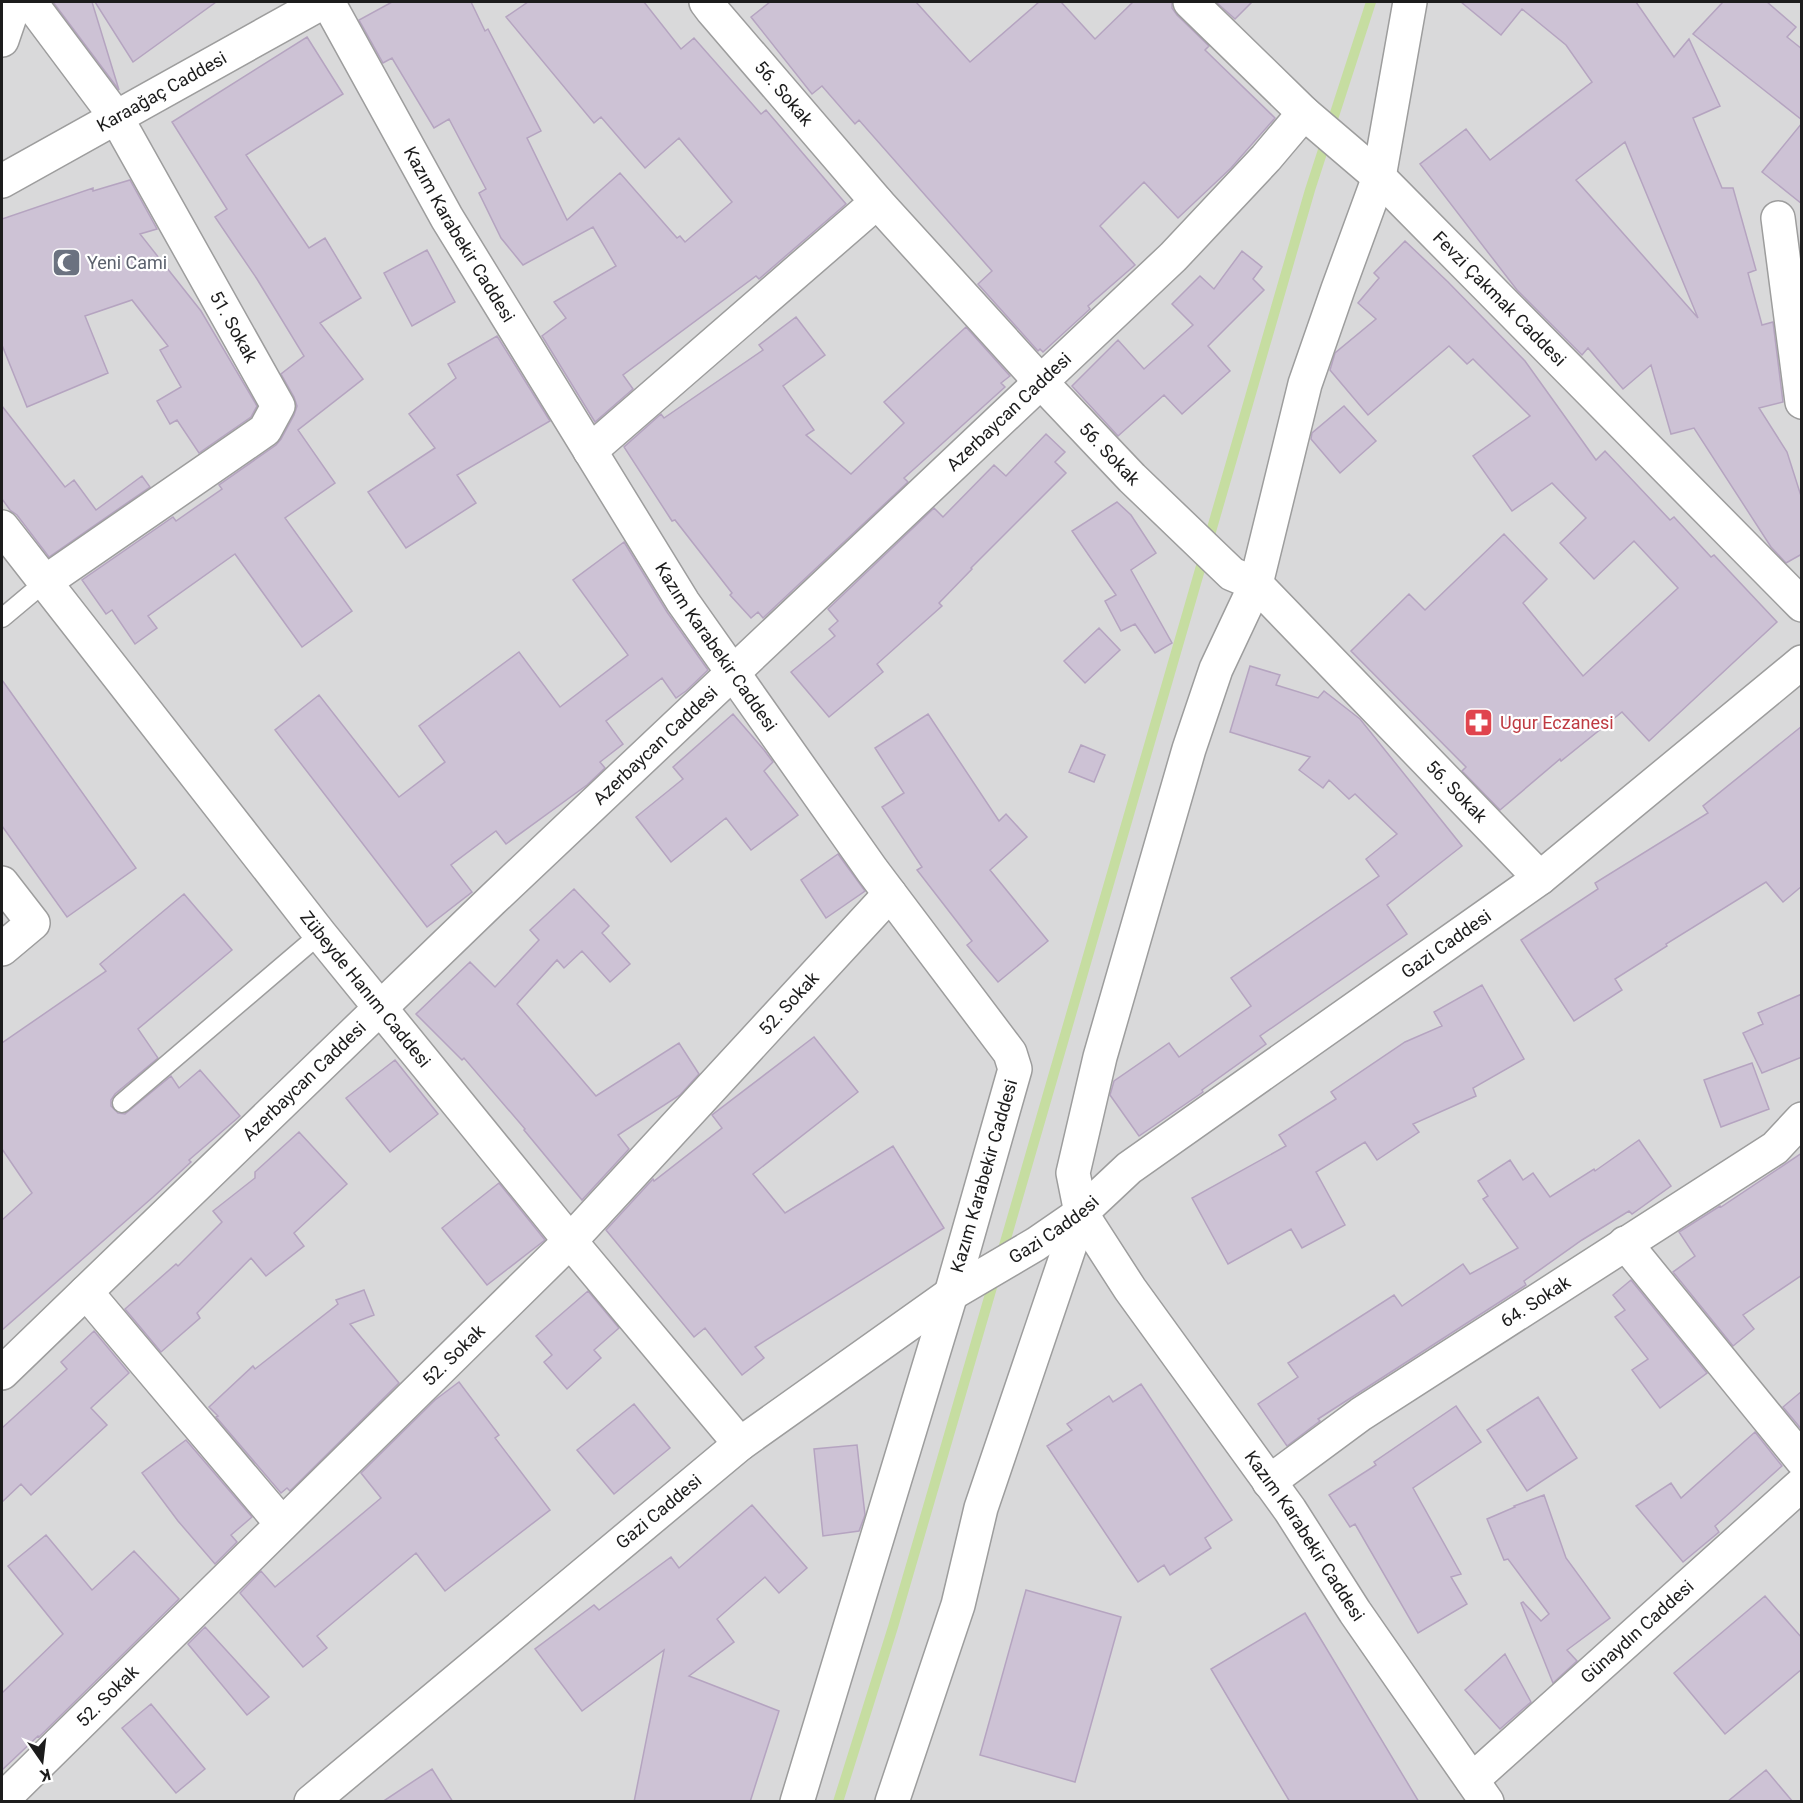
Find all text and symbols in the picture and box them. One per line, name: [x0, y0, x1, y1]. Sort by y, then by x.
street label: Karaağaç Caddesi: [93, 47, 230, 136]
street label: 56. Sokak: [751, 57, 818, 130]
street label: Kazım Karabekir Caddesi: [400, 143, 519, 326]
street label: Fevzi Çakmak Caddesi: [1429, 227, 1571, 370]
mosque icon: Yeni Cami: [50, 247, 82, 279]
place label: Yeni Cami: [87, 252, 167, 273]
street label: 51. Sokak: [206, 287, 263, 367]
street label: Azerbaycan Caddesi: [942, 348, 1075, 475]
street label: 56. Sokak: [1075, 418, 1145, 490]
street label: Kazım Karabekir Caddesi: [651, 558, 782, 735]
street label: Azerbaycan Caddesi: [589, 682, 722, 809]
pharmacy icon: Ugur Eczanesi: [1463, 707, 1495, 739]
place label: Ugur Eczanesi: [1500, 712, 1614, 733]
street label: 56. Sokak: [1422, 756, 1492, 827]
street label: Gazi Caddesi: [1397, 905, 1495, 983]
street label: Zübeyde Hanım Caddesi: [296, 907, 435, 1071]
street label: 52. Sokak: [754, 967, 824, 1039]
street label: Azerbaycan Caddesi: [238, 1017, 370, 1145]
street label: Kazım Karabekir Caddesi: [946, 1077, 1021, 1275]
street label: Gazi Caddesi: [1005, 1191, 1103, 1268]
street label: 64. Sokak: [1497, 1271, 1575, 1331]
street label: 52. Sokak: [418, 1319, 489, 1390]
street label: Kazım Karabekir Caddesi: [1241, 1447, 1369, 1625]
street label: Gazi Caddesi: [611, 1470, 705, 1553]
street label: Günaydın Caddesi: [1576, 1575, 1698, 1687]
street label: 52. Sokak: [72, 1660, 143, 1731]
north arrow: [12, 1731, 72, 1791]
text: K: [37, 1765, 53, 1786]

